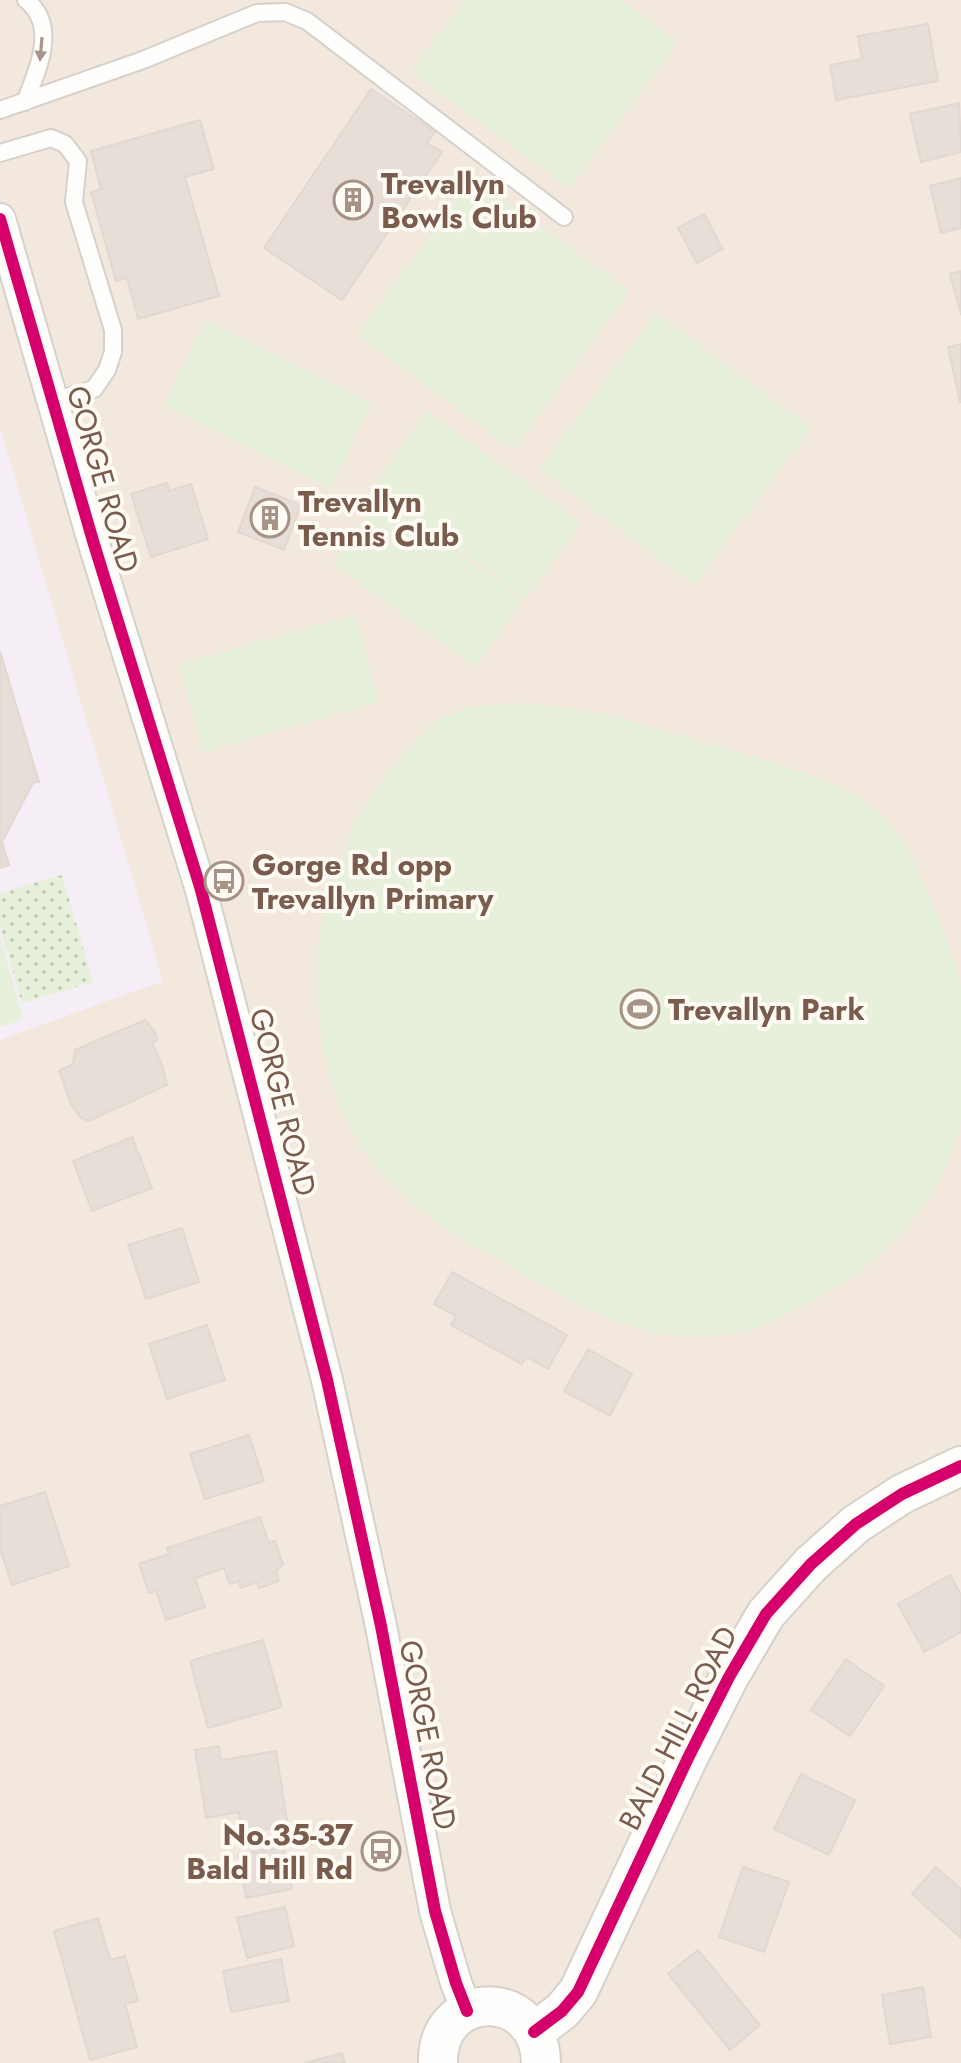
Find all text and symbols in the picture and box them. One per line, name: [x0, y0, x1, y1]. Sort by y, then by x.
one-way arrow: [34, 37, 47, 62]
place label: Trevallyn Bowls Club: [381, 162, 537, 239]
building icon: Trevallyn Bowls Club: [332, 179, 374, 221]
street label: GORGE ROAD: [56, 381, 150, 577]
place label: Trevallyn Tennis Club: [298, 480, 459, 557]
building icon: Trevallyn Tennis Club: [249, 497, 291, 539]
place label: Gorge Rd opp Trevallyn Primary: [252, 843, 494, 920]
bus stop icon: Gorge Rd opp Trevallyn Primary: [203, 860, 245, 902]
sports icon: Trevallyn Park: [619, 988, 661, 1030]
place label: Trevallyn Park: [668, 988, 865, 1031]
street label: GORGE ROAD: [239, 1003, 327, 1201]
street label: BALD HILL ROAD: [608, 1619, 748, 1837]
street label: GORGE ROAD: [389, 1637, 467, 1833]
place label: No.35-37 Bald Hill Rd: [186, 1813, 354, 1890]
bus stop icon: No.35-37 Bald Hill Rd: [360, 1830, 402, 1872]

